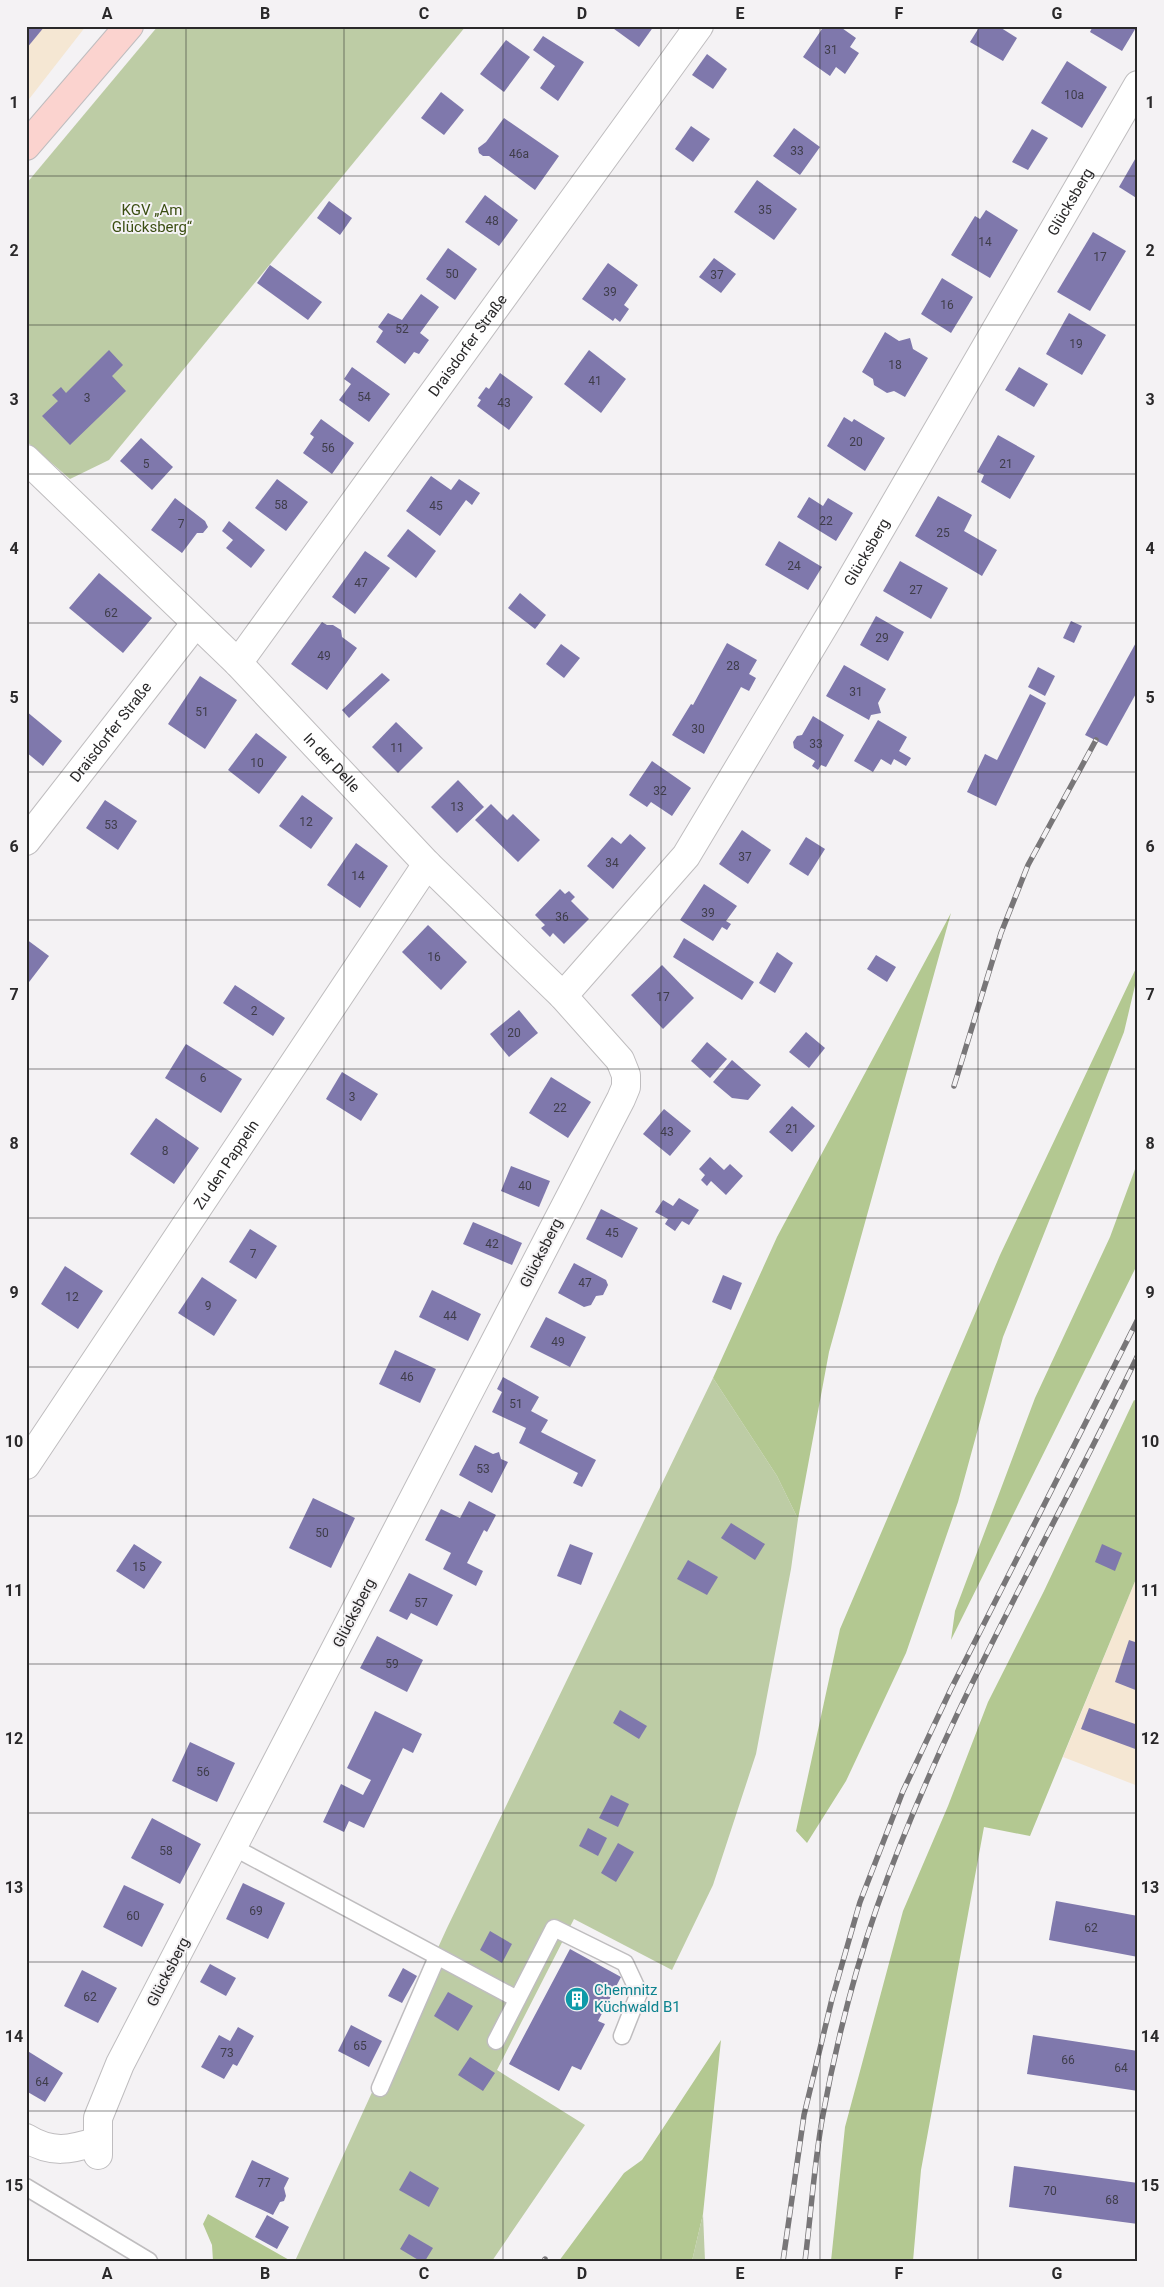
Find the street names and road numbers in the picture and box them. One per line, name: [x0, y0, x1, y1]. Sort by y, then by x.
street label: Glücksberg: [1044, 165, 1097, 239]
street label: Draisdorfer Straße: [425, 291, 511, 400]
street label: Glücksberg: [840, 515, 894, 589]
street label: Draisdorfer Straße: [66, 678, 155, 786]
street label: In der Delle: [300, 729, 364, 796]
street label: Zu den Pappeln: [190, 1117, 263, 1213]
street label: Glücksberg: [516, 1215, 566, 1291]
street label: Glücksberg: [329, 1575, 379, 1651]
street label: Glücksberg: [143, 1934, 193, 2010]

